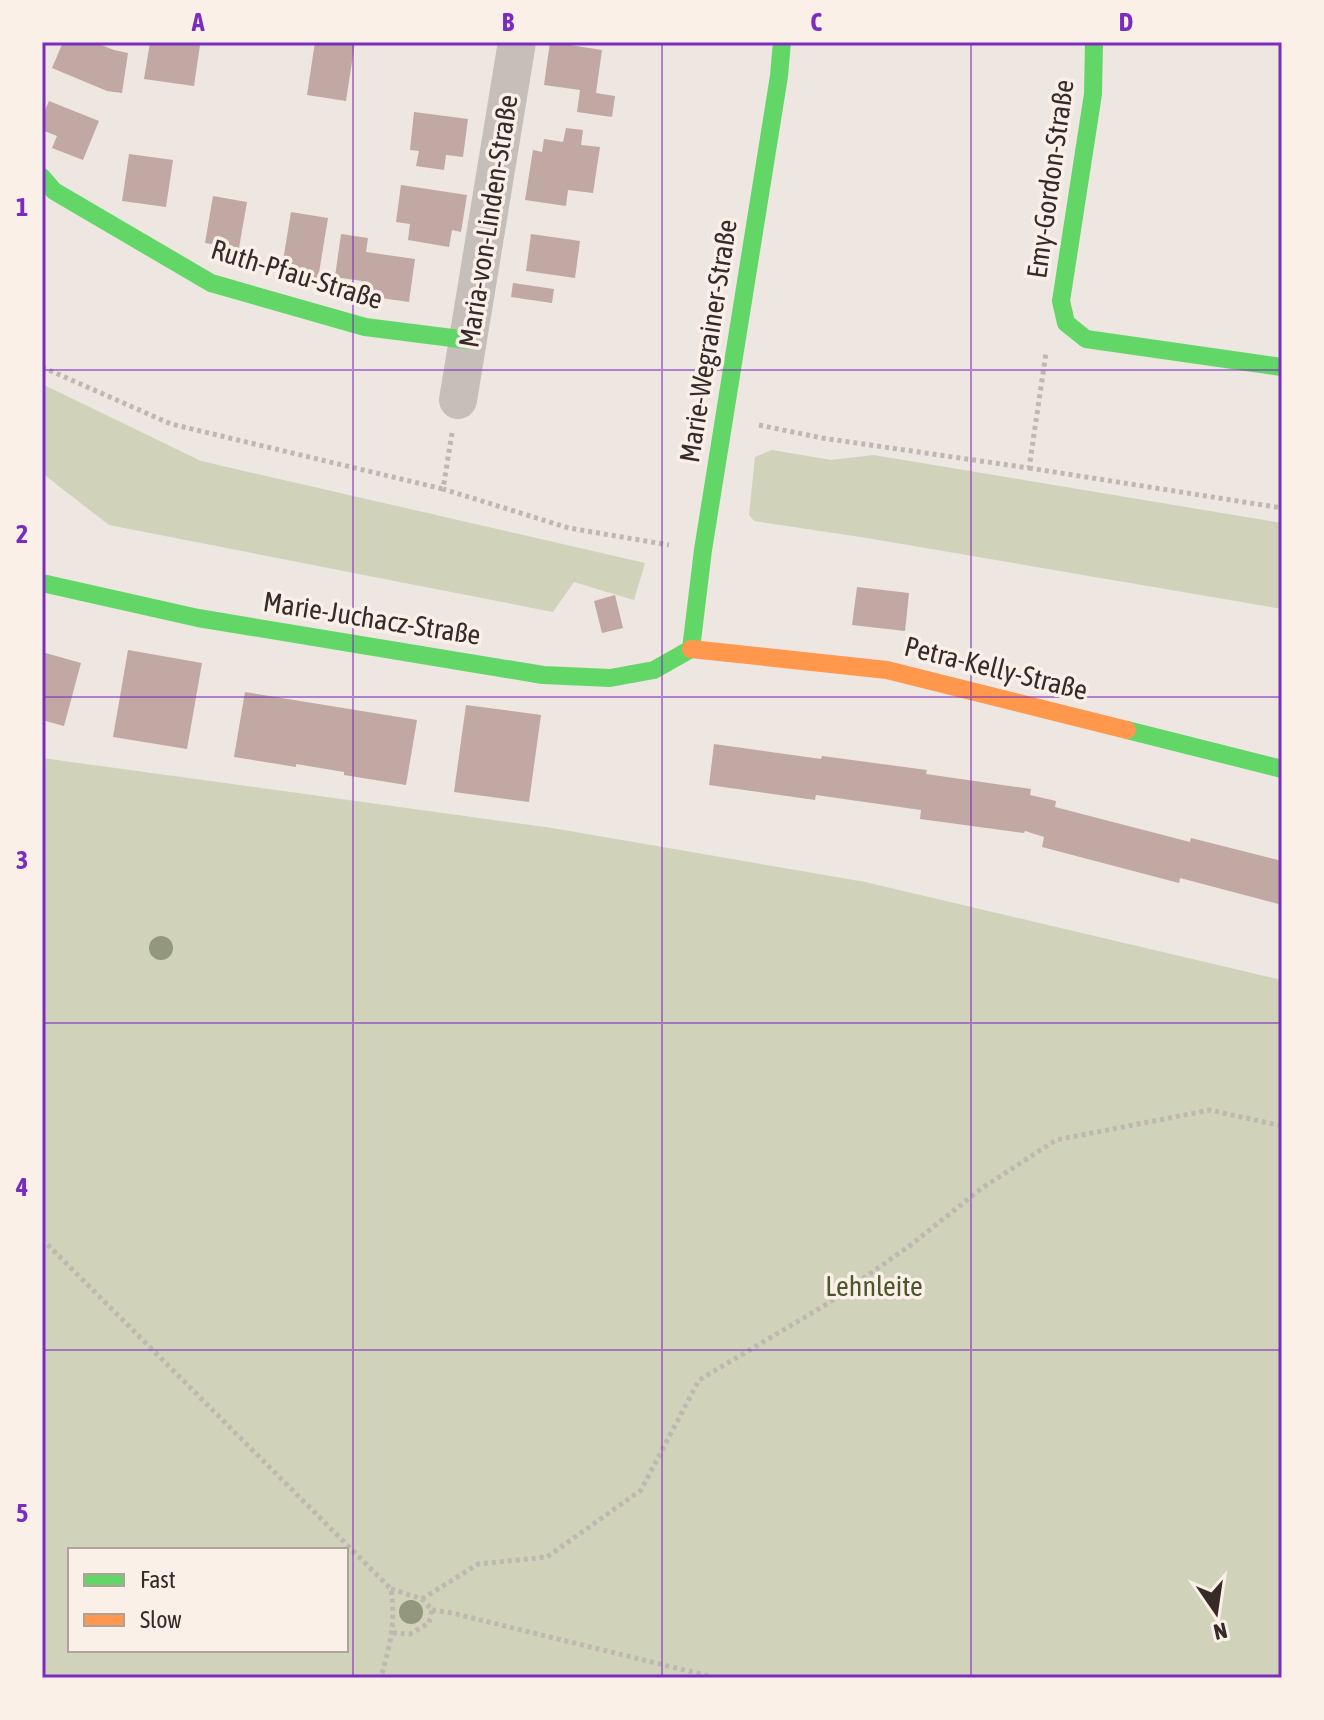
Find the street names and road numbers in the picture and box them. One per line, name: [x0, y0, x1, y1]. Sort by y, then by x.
street label: Emy-Gordon-Straße: [1020, 78, 1080, 280]
street label: Maria-von-Linden-Straße: [452, 92, 524, 350]
street label: Marie-Wegrainer-Straße: [673, 217, 743, 465]
street label: Ruth-Pfau-Straße: [207, 233, 387, 315]
street label: Marie-Juchacz-Straße: [261, 585, 483, 651]
street label: Petra-Kelly-Straße: [901, 630, 1091, 706]

